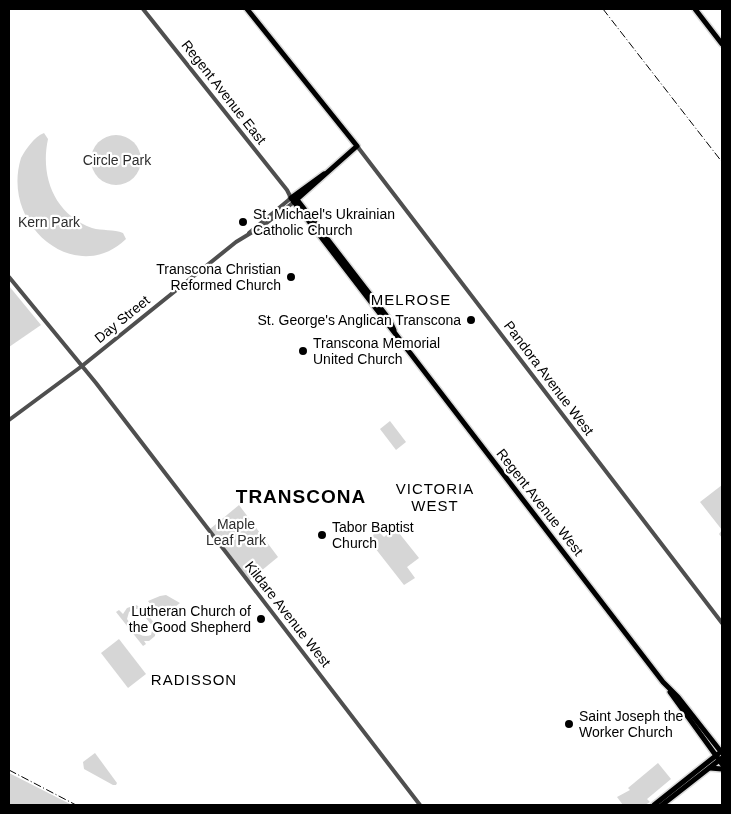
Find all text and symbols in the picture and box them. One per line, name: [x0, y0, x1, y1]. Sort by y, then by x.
street label: Regent Avenue East: [178, 37, 270, 147]
park label: Circle Park: [83, 152, 152, 168]
place label: St. Michael's Ukrainian Catholic Church: [253, 206, 395, 238]
park label: Kern Park: [18, 214, 81, 230]
marker: St. Michael's Ukrainian Catholic Church: [237, 216, 249, 228]
place label: Transcona Christian Reformed Church: [156, 261, 281, 293]
marker: Transcona Christian Reformed Church: [285, 271, 297, 283]
district label: MELROSE: [371, 291, 451, 308]
street label: Day Street: [91, 292, 153, 346]
place label: St. George's Anglican Transcona: [258, 312, 461, 328]
marker: St. George's Anglican Transcona: [465, 314, 477, 326]
street label: Pandora Avenue West: [501, 318, 597, 438]
place label: Transcona Memorial United Church: [313, 335, 440, 367]
marker: Transcona Memorial United Church: [297, 345, 309, 357]
street label: Regent Avenue West: [493, 445, 587, 559]
district label: VICTORIA WEST: [396, 480, 474, 514]
district label: TRANSCONA: [236, 486, 366, 507]
park label: Maple Leaf Park: [206, 516, 267, 548]
place label: Tabor Baptist Church: [332, 519, 414, 551]
marker: Tabor Baptist Church: [316, 529, 328, 541]
street label: Kildare Avenue West: [242, 558, 334, 670]
place label: Lutheran Church of the Good Shepherd: [129, 603, 251, 635]
marker: Lutheran Church of the Good Shepherd: [255, 613, 267, 625]
district label: RADISSON: [151, 671, 237, 688]
place label: Saint Joseph the Worker Church: [579, 708, 684, 740]
marker: Saint Joseph the Worker Church: [563, 718, 575, 730]

